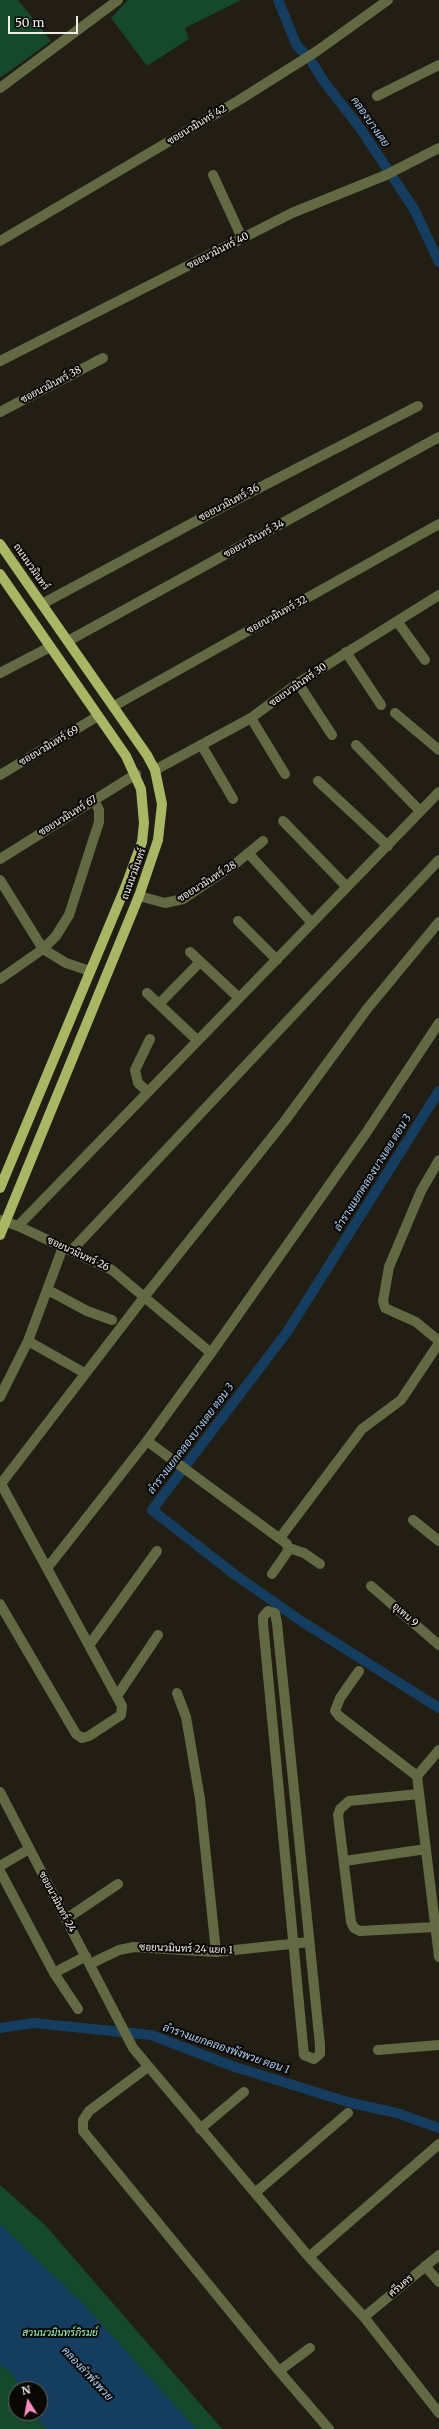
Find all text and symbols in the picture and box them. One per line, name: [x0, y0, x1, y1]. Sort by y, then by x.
scale bar: [10, 8, 80, 34]
text: 50 m: [15, 15, 44, 30]
water label: คลองบางเตย: [348, 94, 392, 150]
street label: ซอยนวมินทร์ 42: [165, 103, 229, 147]
street label: ซอยนวมินทร์ 40: [185, 230, 251, 272]
street label: ซอยนวมินทร์ 38: [19, 364, 83, 406]
street label: ซอยนวมินทร์ 36: [197, 482, 261, 524]
street label: ซอยนวมินทร์ 34: [222, 517, 286, 561]
street label: ถนนนวมินทร์: [11, 541, 51, 593]
street label: ซอยนวมินทร์ 32: [245, 594, 309, 636]
street label: ซอยนวมินทร์ 30: [267, 661, 329, 709]
street label: ซอยนวมินทร์ 69: [17, 724, 81, 768]
street label: ซอยนวมินทร์ 67: [37, 793, 99, 839]
street label: ถนนนวมินทร์: [119, 847, 149, 901]
street label: ซอยนวมินทร์ 28: [175, 859, 239, 905]
water label: ลำรางแยกคลองบางเตย ตอน 3: [332, 1112, 414, 1234]
street label: ซอยนวมินทร์ 26: [45, 1234, 111, 1274]
water label: ลำรางแยกคลองบางเตย ตอน 3: [145, 1381, 237, 1497]
street label: อุเทน 9: [390, 1601, 420, 1629]
street label: ซอยนวมินทร์ 24: [36, 1869, 78, 1935]
street label: ซอยนวมินทร์ 24 แยก 1: [139, 1941, 233, 1957]
water label: ลำรางแยกคลองพังพวย ตอน 1: [161, 2021, 291, 2077]
street label: ศรีนคร: [386, 2272, 416, 2300]
park label: สวนนวมินทร์ภิรมย์: [22, 2327, 98, 2339]
water label: คลองลำพังพวย: [59, 2344, 115, 2404]
north arrow: [8, 2381, 48, 2421]
text: N: [20, 2383, 32, 2398]

